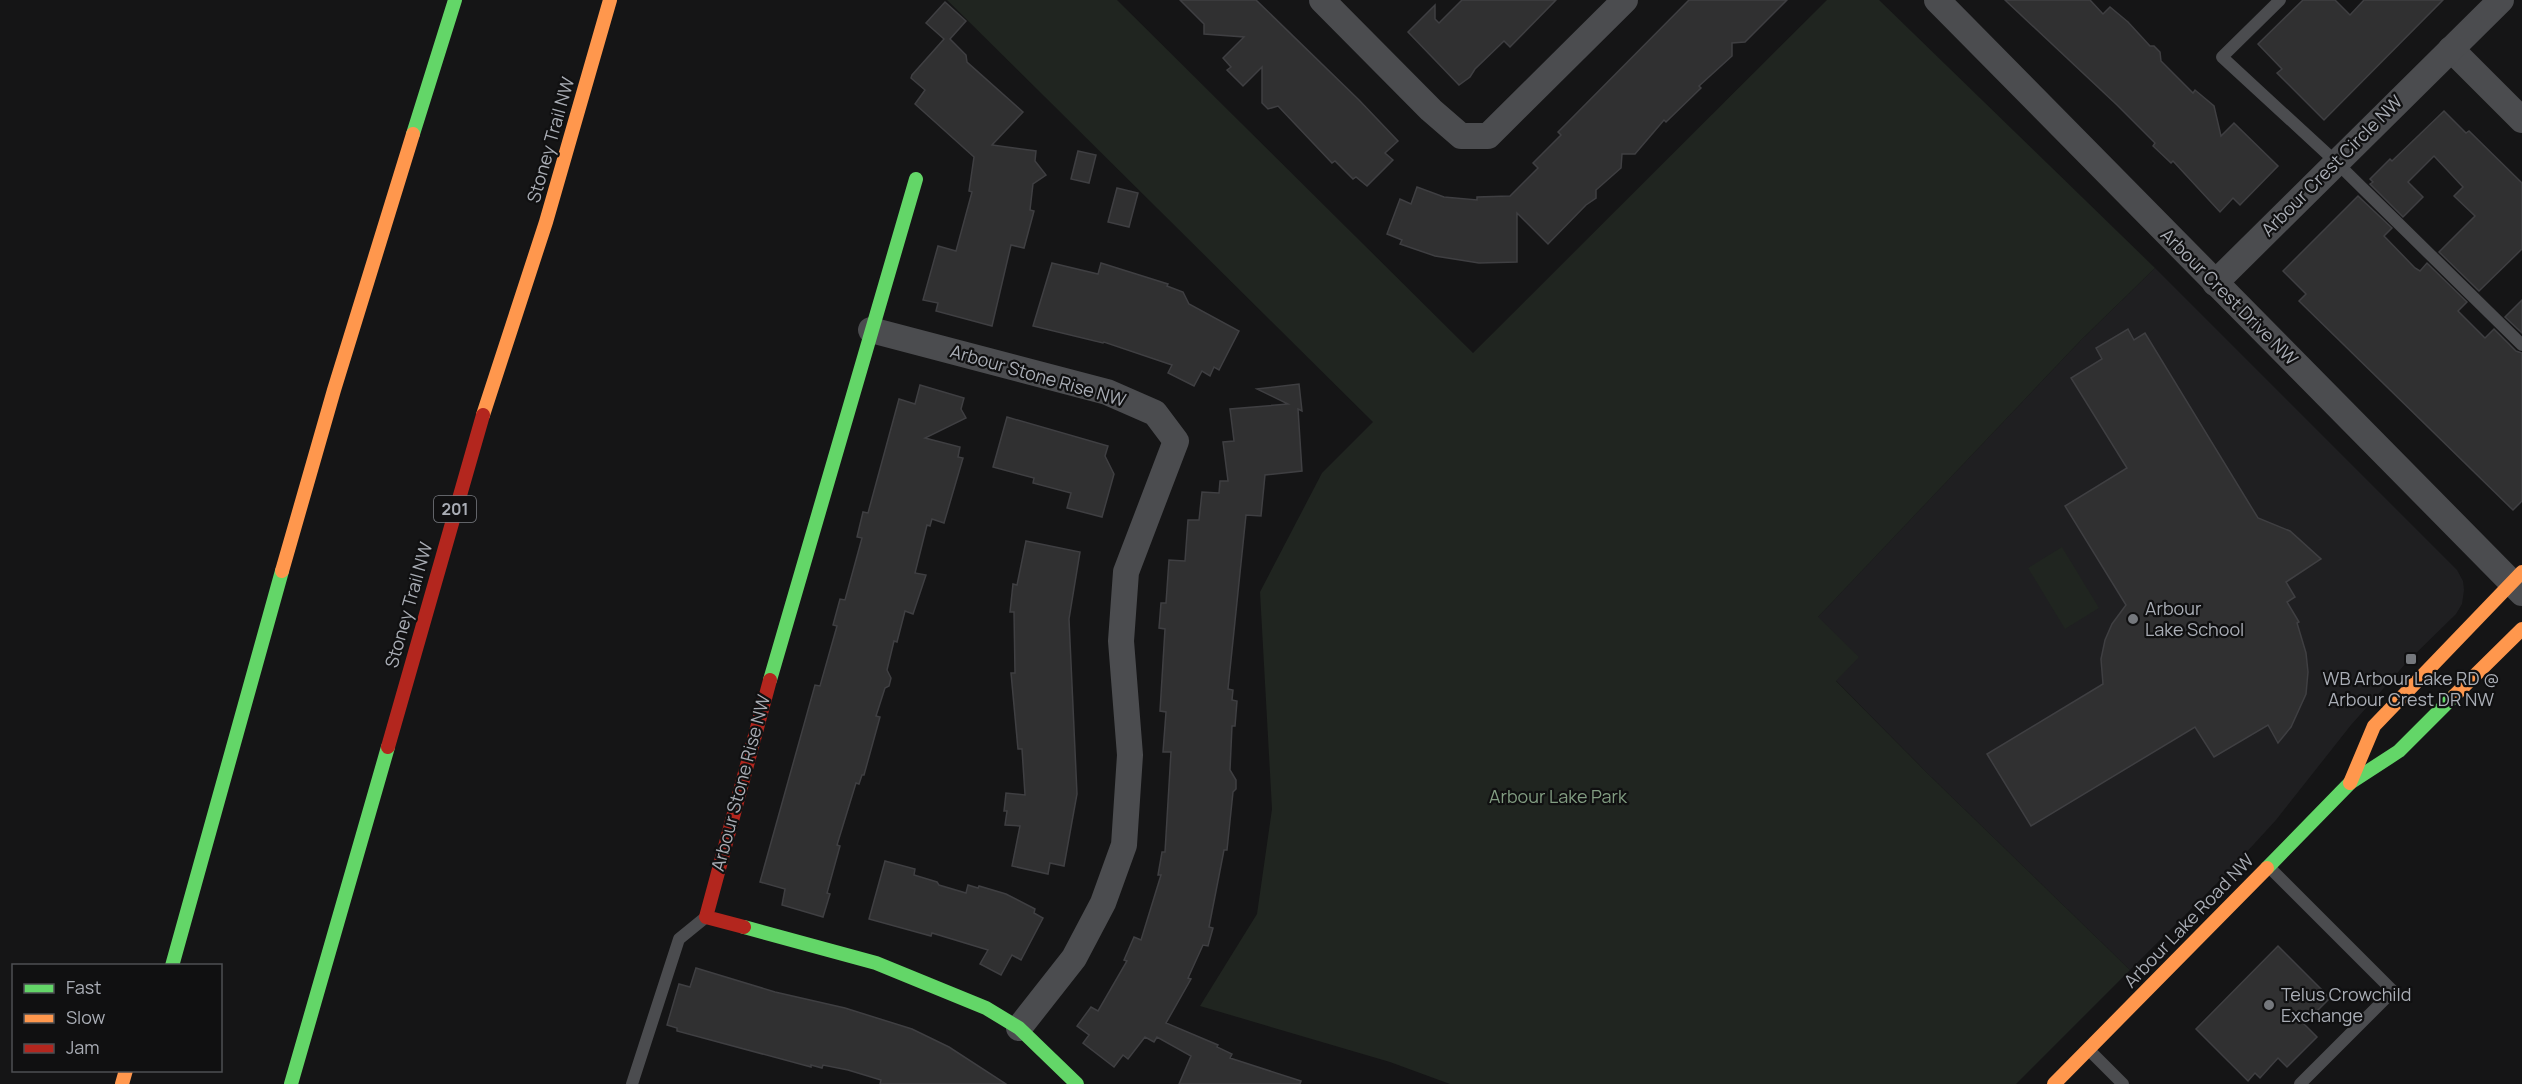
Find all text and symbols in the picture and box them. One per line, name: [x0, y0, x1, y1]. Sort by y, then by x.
street label: Stoney Trail NW: [521, 74, 580, 205]
street label: Arbour Crest Circle NW: [2255, 89, 2407, 241]
street label: Arbour Crest Drive NW: [2156, 222, 2304, 370]
street label: Arbour Stone Rise NW: [948, 338, 1129, 412]
road number: 201: [434, 496, 476, 522]
street label: Stoney Trail NW: [379, 539, 438, 670]
place label: Arbour Lake School: [2145, 596, 2244, 641]
marker: Arbour Lake School: [2126, 612, 2140, 626]
marker: WB Arbour Lake RD @ Arbour Crest DR NW: [2404, 652, 2418, 666]
place label: WB Arbour Lake RD @ Arbour Crest DR NW: [2323, 666, 2499, 711]
street label: Arbour Stone Rise NW: [705, 692, 775, 874]
park label: Arbour Lake Park: [1489, 784, 1628, 808]
street label: Arbour Lake Road NW: [2118, 848, 2259, 992]
legend: [12, 964, 222, 1072]
text: Fast: [66, 975, 101, 999]
place label: Telus Crowchild Exchange: [2281, 982, 2411, 1027]
marker: Telus Crowchild Exchange: [2262, 998, 2276, 1012]
text: Slow: [66, 1005, 106, 1029]
text: Jam: [66, 1035, 100, 1059]

